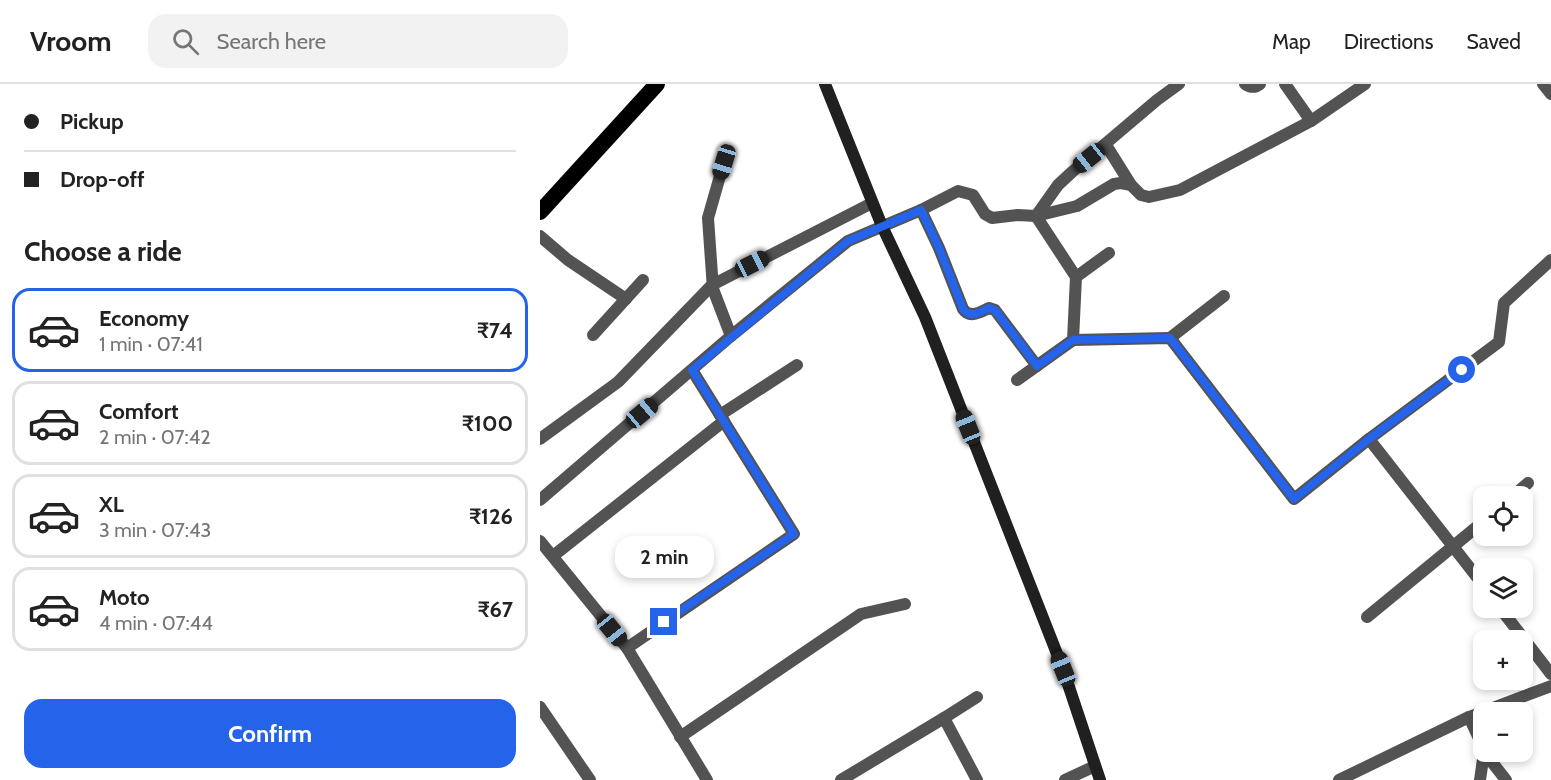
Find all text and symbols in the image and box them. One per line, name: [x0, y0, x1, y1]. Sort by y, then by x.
search box: [148, 14, 568, 68]
text: Vroom: [30, 24, 112, 58]
icon: search: [169, 25, 202, 58]
text: Search here: [217, 28, 326, 55]
text: Map: [1272, 29, 1311, 54]
text: Directions: [1344, 29, 1433, 54]
text: Saved: [1466, 29, 1521, 54]
text: Pickup: [60, 108, 124, 135]
car: [1069, 140, 1109, 176]
car: [710, 142, 738, 182]
text: Drop-off: [60, 166, 144, 193]
text: Choose a ride: [24, 235, 182, 268]
car: [732, 248, 772, 280]
icon: car: [27, 303, 81, 357]
text: Economy: [99, 305, 189, 332]
text: ₹74: [477, 317, 513, 344]
text: 1 min · 07:41: [99, 332, 203, 356]
route start: [1448, 356, 1475, 383]
car: [622, 395, 662, 431]
icon: car: [27, 396, 81, 450]
text: Comfort: [99, 398, 178, 425]
car: [953, 407, 983, 447]
text: ₹100: [462, 410, 513, 437]
text: 2 min · 07:42: [99, 425, 211, 449]
map controls: [1473, 486, 1533, 762]
button: locate: [1473, 486, 1533, 546]
icon: car: [27, 489, 81, 543]
text: XL: [99, 491, 124, 518]
text: ₹126: [469, 503, 513, 530]
text: 3 min · 07:43: [99, 518, 211, 542]
callout: 2 min: [614, 535, 714, 577]
text: 2 min: [640, 545, 689, 569]
button: layers: [1473, 558, 1533, 618]
icon: car: [27, 582, 81, 636]
text: Moto: [99, 584, 150, 611]
text: ₹67: [477, 596, 513, 623]
route end: [650, 608, 677, 635]
car: [594, 610, 630, 650]
text: 4 min · 07:44: [99, 611, 213, 635]
button: +: [1473, 630, 1533, 690]
car: [1048, 649, 1078, 689]
button: Confirm: [24, 699, 516, 768]
button: −: [1473, 702, 1533, 762]

